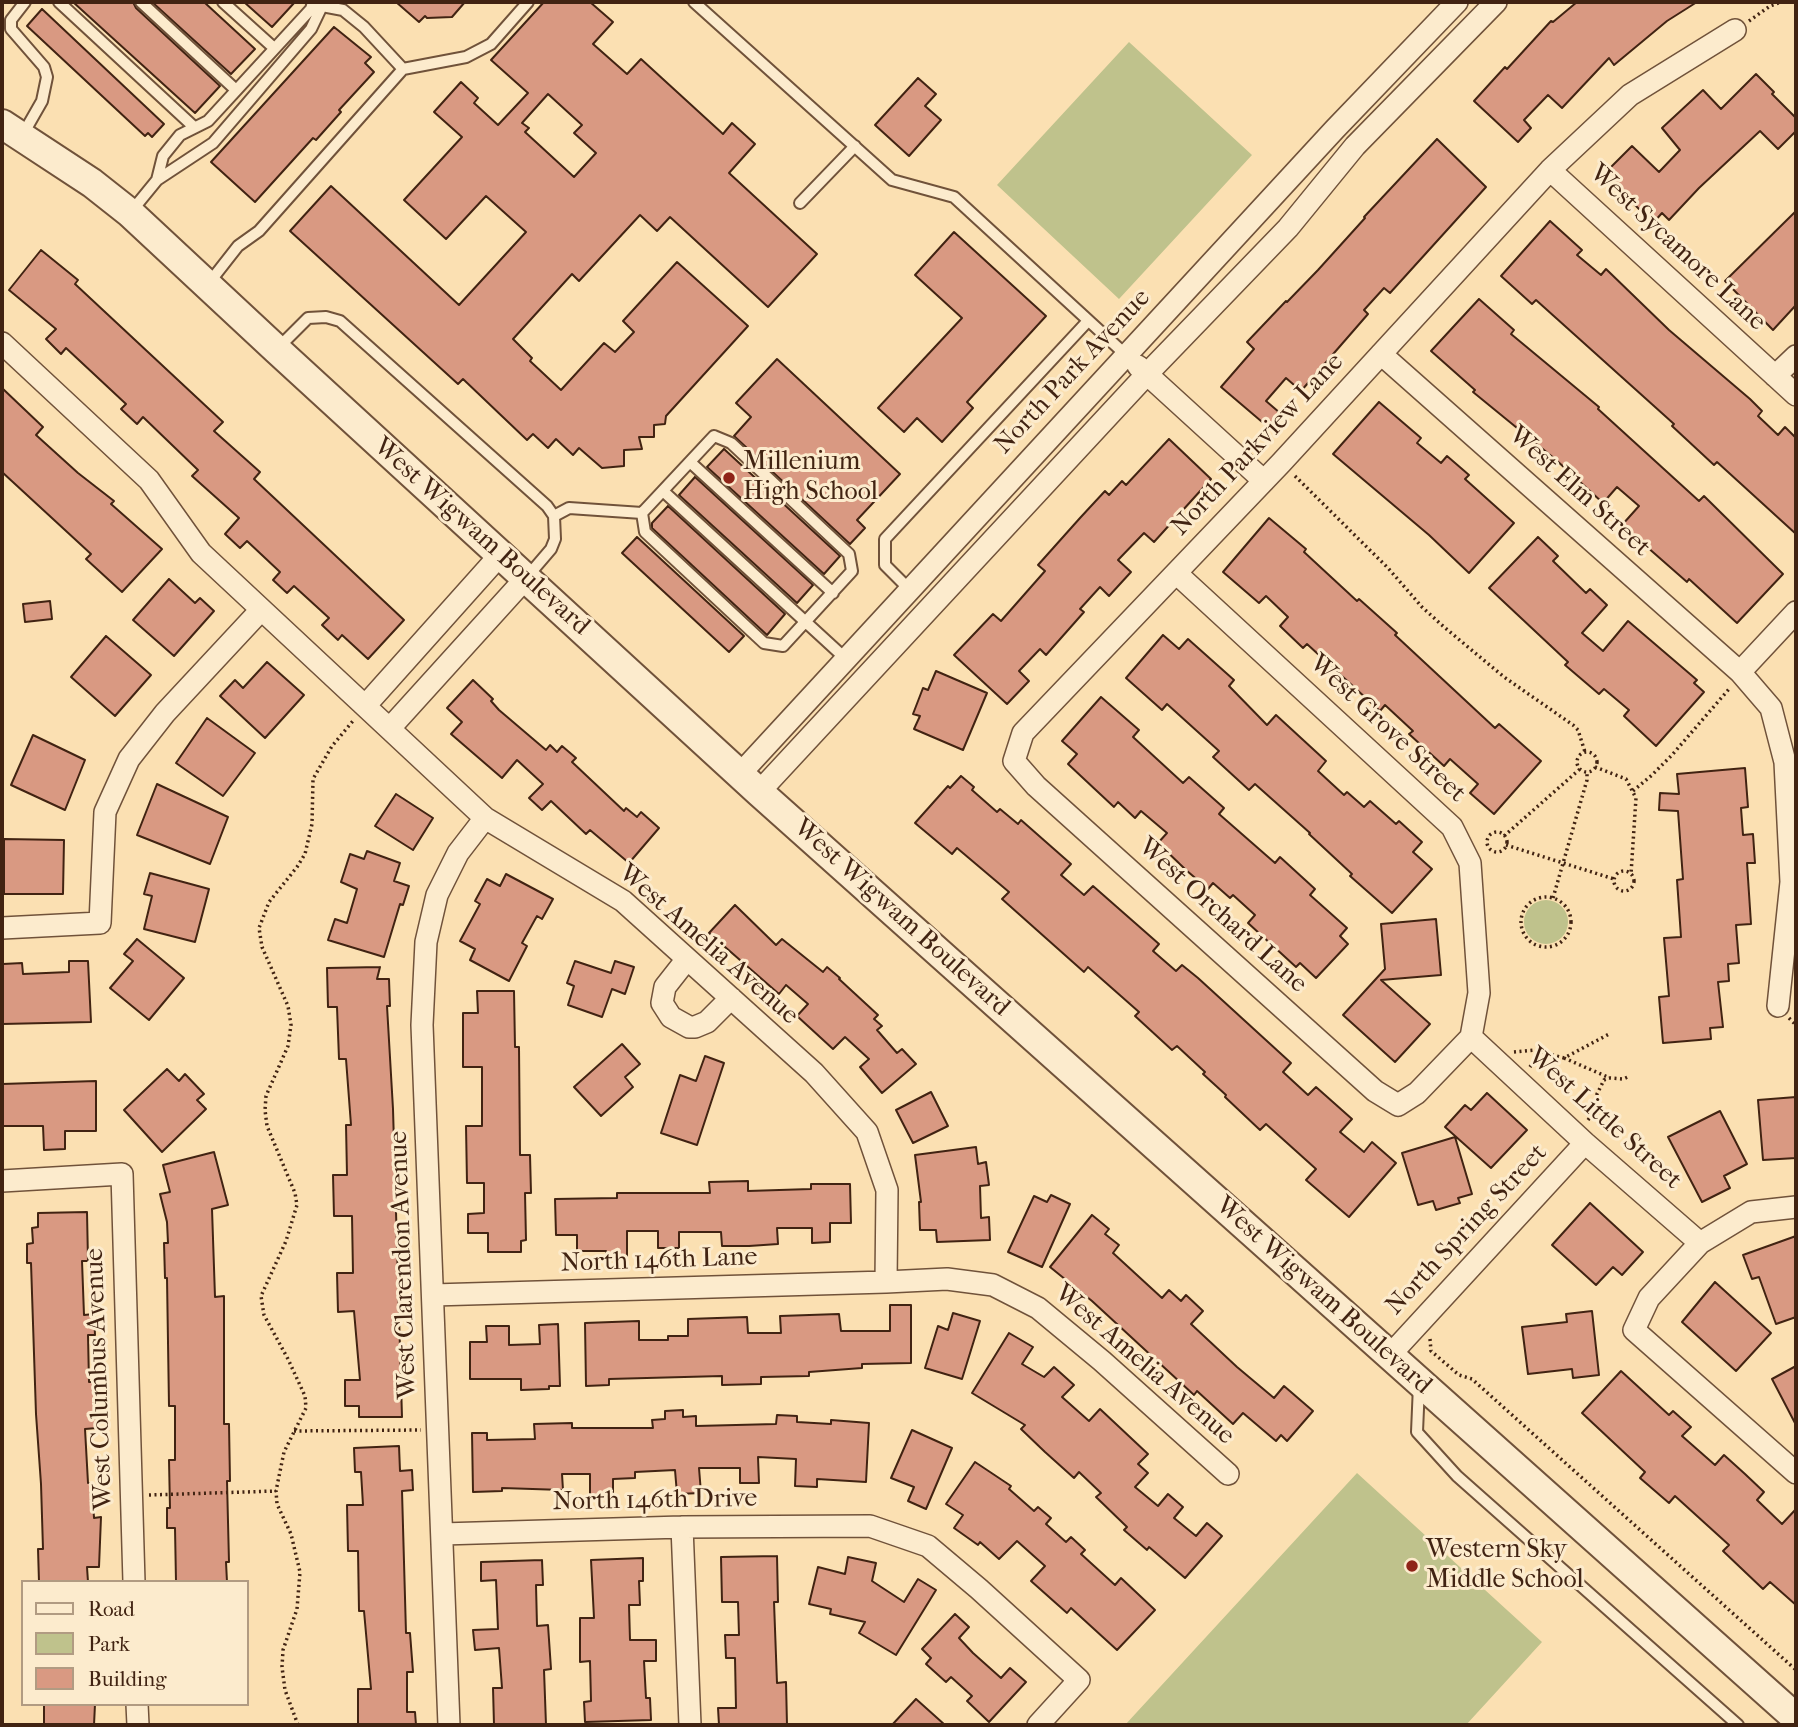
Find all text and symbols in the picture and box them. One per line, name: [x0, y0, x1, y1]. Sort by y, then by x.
street label: West Sycamore Lane: [1582, 158, 1772, 338]
street label: North Park Avenue: [989, 283, 1157, 461]
street label: North Parkview Lane: [1165, 347, 1351, 543]
street label: West Elm Street: [1502, 420, 1656, 564]
street label: West Wigwam Boulevard: [366, 432, 596, 642]
place label: Millenium High School: [743, 447, 878, 508]
marker: Millenium High School: [721, 470, 737, 486]
street label: West Grove Street: [1302, 648, 1472, 810]
street label: West Wigwam Boulevard: [786, 813, 1016, 1023]
street label: West Orchard Lane: [1131, 832, 1313, 1000]
street label: West Amelia Avenue: [611, 858, 805, 1032]
street label: West Little Street: [1520, 1042, 1688, 1196]
street label: West Clarendon Avenue: [384, 1130, 424, 1400]
street label: North Spring Street: [1380, 1138, 1554, 1322]
street label: West Wigwam Boulevard: [1208, 1191, 1438, 1401]
street label: North 146th Lane: [560, 1242, 758, 1280]
street label: West Columbus Avenue: [80, 1248, 120, 1510]
street label: West Amelia Avenue: [1047, 1278, 1241, 1452]
street label: North 146th Drive: [552, 1484, 758, 1518]
place label: Western Sky Middle School: [1426, 1535, 1584, 1596]
marker: Western Sky Middle School: [1404, 1558, 1420, 1574]
legend: [21, 1580, 248, 1706]
text: Road: [88, 1597, 135, 1621]
text: Park: [88, 1632, 130, 1656]
text: Building: [88, 1667, 166, 1691]

